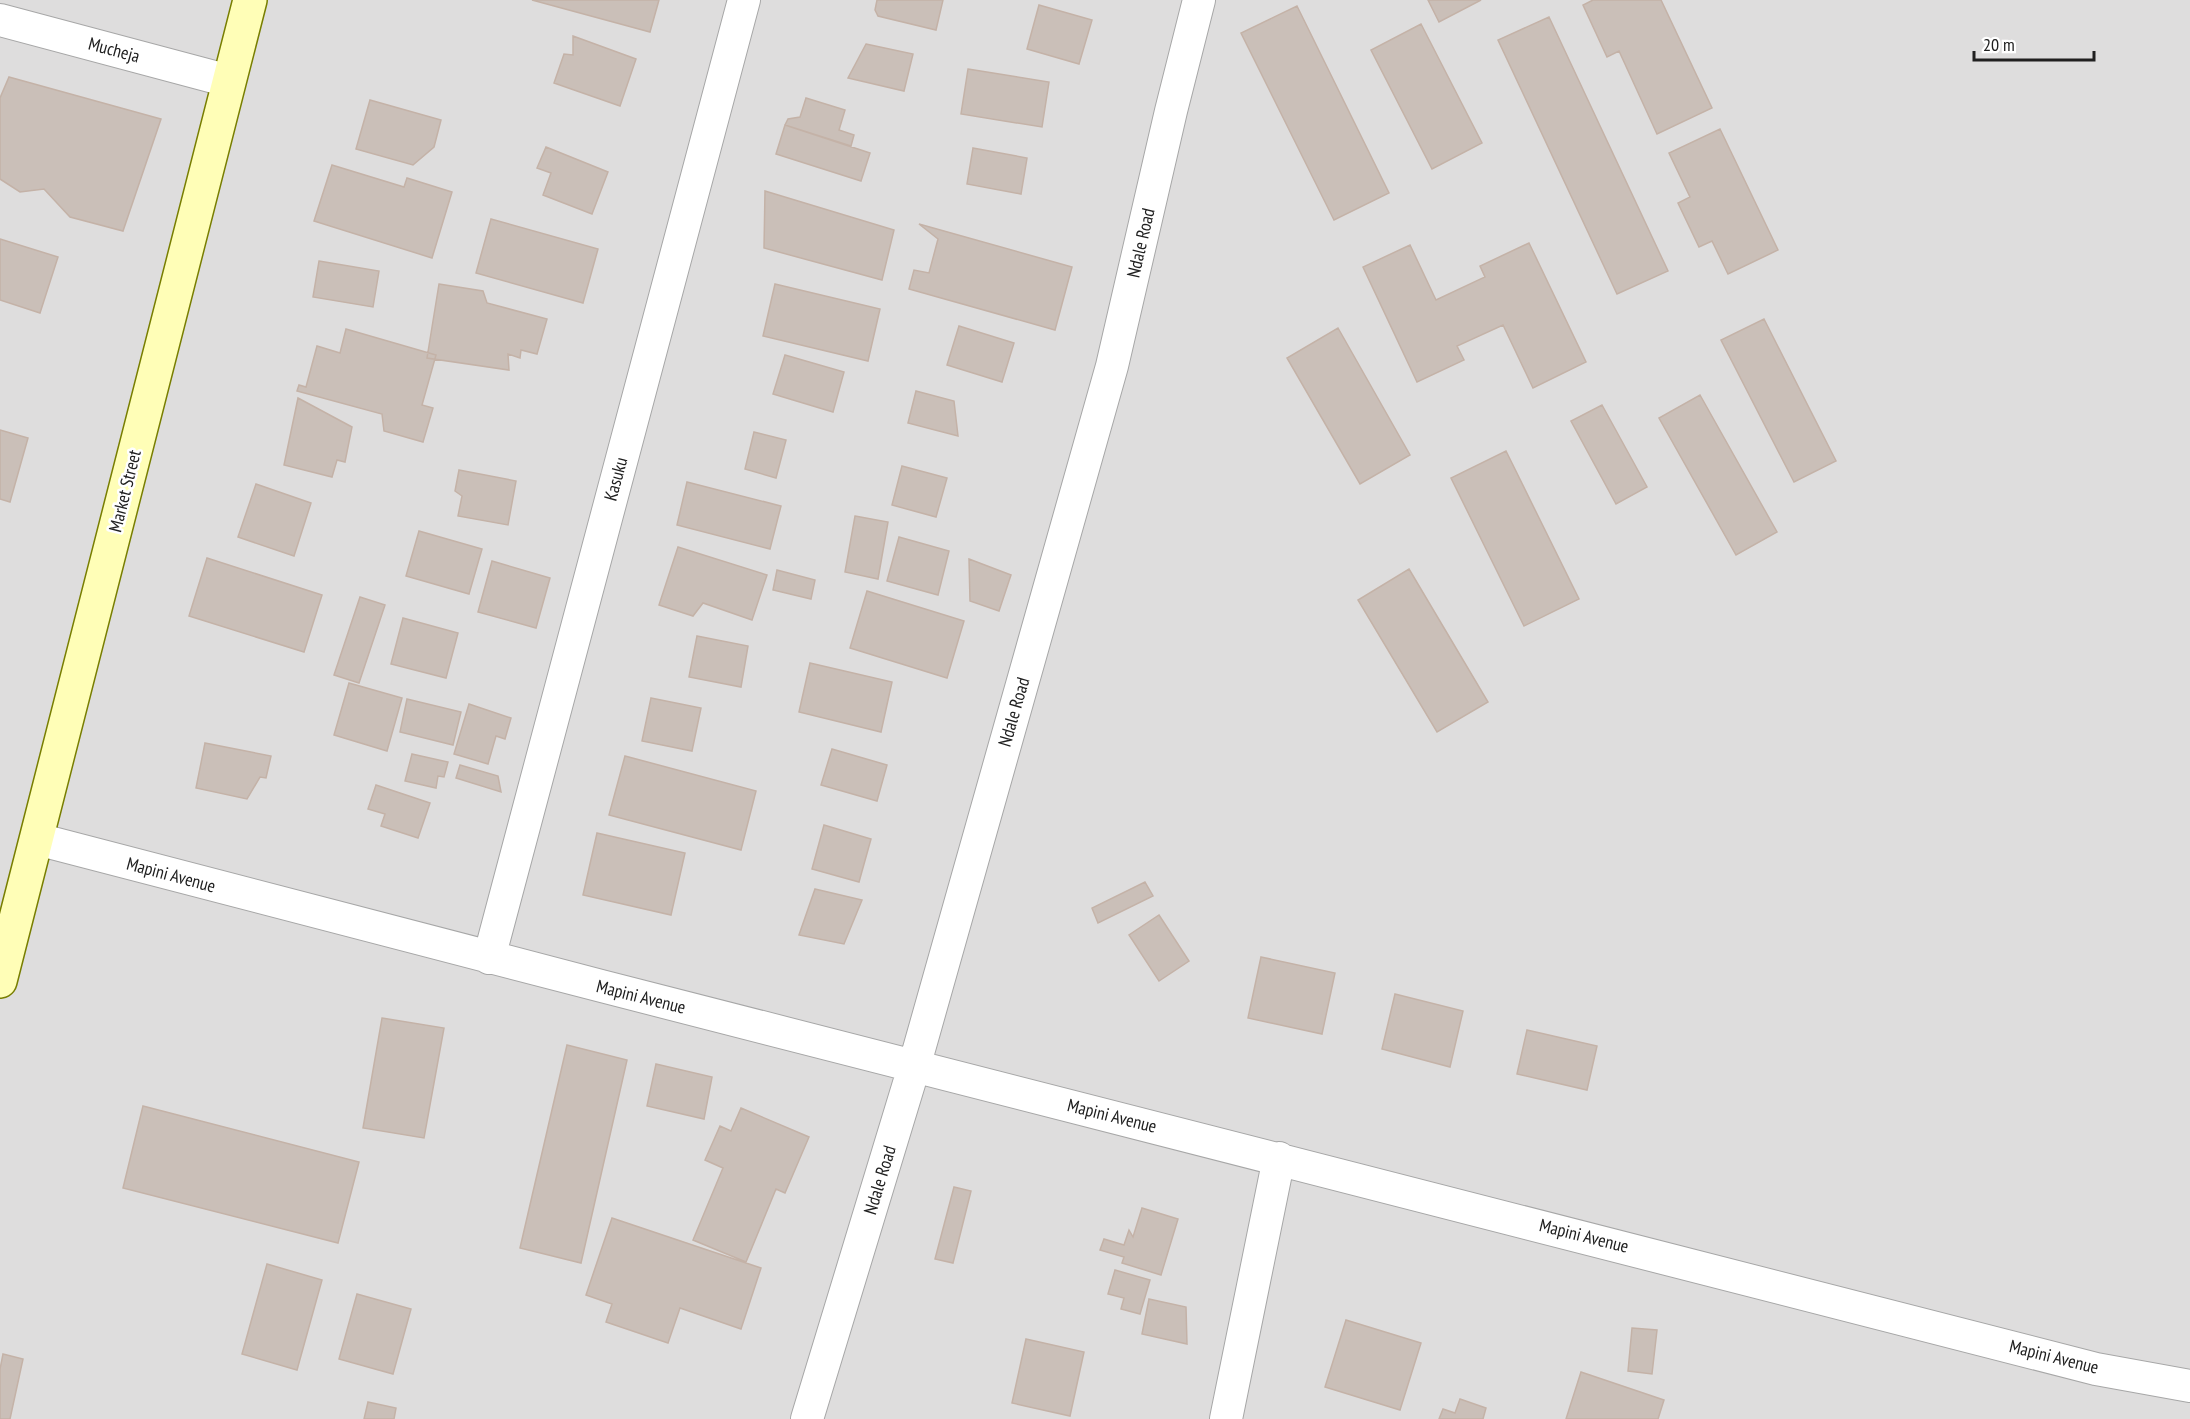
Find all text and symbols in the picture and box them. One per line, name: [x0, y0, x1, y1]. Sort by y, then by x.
scale bar: [1974, 24, 2094, 62]
street label: Mucheja: [86, 32, 142, 67]
text: 20 m: [1983, 33, 2015, 56]
street label: Ndale Road: [1121, 206, 1160, 280]
street label: Market Street: [103, 447, 146, 534]
street label: Kasuku: [599, 454, 632, 503]
street label: Ndale Road: [993, 675, 1034, 749]
street label: Mapini Avenue: [124, 852, 218, 897]
street label: Mapini Avenue: [594, 974, 688, 1019]
street label: Mapini Avenue: [1065, 1093, 1159, 1138]
street label: Ndale Road: [858, 1143, 901, 1217]
street label: Mapini Avenue: [1537, 1213, 1631, 1258]
street label: Mapini Avenue: [2007, 1334, 2101, 1379]

